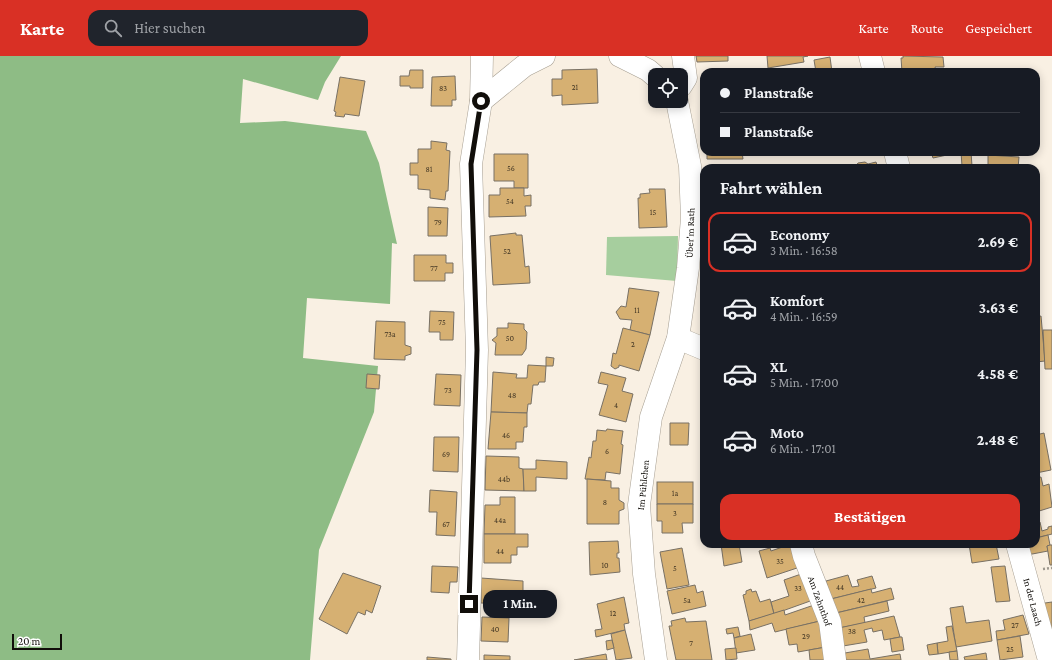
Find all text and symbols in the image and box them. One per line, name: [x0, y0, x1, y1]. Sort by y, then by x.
search box: [88, 10, 368, 46]
icon: search: [102, 17, 124, 39]
text: Karte: [20, 18, 64, 39]
text: Hier suchen: [134, 20, 206, 36]
text: Karte: [859, 20, 889, 36]
text: Route: [911, 20, 943, 36]
text: Gespeichert: [965, 20, 1032, 36]
map controls: [648, 68, 688, 108]
button: locate: [648, 68, 688, 108]
house number: 21: [572, 83, 579, 92]
house number: 83: [439, 84, 447, 93]
text: Planstraße: [744, 85, 813, 101]
route start: [472, 92, 490, 110]
text: Planstraße: [744, 124, 813, 140]
house number: 56: [507, 164, 515, 173]
house number: 81: [426, 165, 433, 174]
text: Fahrt wählen: [720, 178, 822, 198]
house number: 54: [506, 197, 514, 206]
street label: Über'm Rath: [684, 207, 696, 258]
house number: 15: [650, 208, 656, 217]
house number: 79: [434, 218, 442, 227]
icon: car: [722, 224, 758, 260]
text: Economy: [770, 227, 829, 243]
text: 2.69 €: [978, 234, 1018, 250]
text: 3 Min. · 16:58: [770, 243, 838, 258]
house number: 52: [503, 247, 511, 256]
house number: 77: [430, 264, 438, 273]
icon: car: [722, 290, 758, 326]
text: Komfort: [770, 293, 824, 309]
text: 3.63 €: [979, 300, 1018, 316]
house number: 11: [634, 306, 640, 315]
text: 4 Min. · 16:59: [770, 309, 838, 324]
house number: 75: [438, 318, 446, 327]
house number: 73a: [384, 330, 396, 339]
house number: 50: [506, 334, 515, 343]
house number: 2: [631, 340, 635, 349]
icon: car: [722, 356, 758, 392]
text: XL: [770, 359, 787, 375]
text: 4.58 €: [977, 366, 1018, 382]
text: 5 Min. · 17:00: [770, 375, 839, 390]
house number: 73: [444, 386, 452, 395]
house number: 48: [508, 391, 516, 400]
house number: 4: [614, 401, 618, 410]
icon: car: [722, 422, 758, 458]
text: Moto: [770, 425, 804, 441]
house number: 46: [502, 431, 510, 440]
text: 2.48 €: [977, 432, 1018, 448]
text: 6 Min. · 17:01: [770, 441, 836, 456]
house number: 6: [605, 447, 609, 456]
house number: 69: [442, 450, 450, 459]
street label: Im Pühlchen: [635, 459, 651, 511]
house number: 44b: [498, 475, 510, 484]
house number: 1a: [672, 489, 678, 498]
button: Bestätigen: [720, 494, 1020, 540]
house number: 8: [603, 498, 607, 507]
house number: 3: [673, 509, 677, 518]
house number: 44a: [494, 516, 506, 525]
house number: 67: [442, 520, 450, 529]
house number: 44: [496, 547, 504, 556]
house number: 35: [776, 557, 784, 566]
house number: 10: [601, 561, 609, 570]
house number: 5: [673, 564, 677, 573]
street label: Am Zehnthof: [806, 574, 835, 629]
street label: In der Laach: [1021, 577, 1045, 628]
house number: 44: [836, 583, 844, 592]
house number: 33: [794, 584, 802, 593]
callout: 1 Min.: [483, 590, 557, 618]
route end: [460, 595, 478, 613]
text: 1 Min.: [503, 596, 537, 611]
house number: 5a: [683, 596, 691, 605]
house number: 42: [857, 596, 865, 605]
house number: 12: [610, 609, 616, 618]
house number: 27: [1011, 621, 1019, 630]
house number: 40: [491, 625, 500, 634]
house number: 38: [848, 627, 856, 636]
scale bar: [12, 632, 62, 651]
house number: 29: [802, 632, 810, 641]
text: 20 m: [18, 635, 40, 647]
house number: 7: [689, 639, 693, 648]
house number: 25: [1006, 645, 1014, 654]

